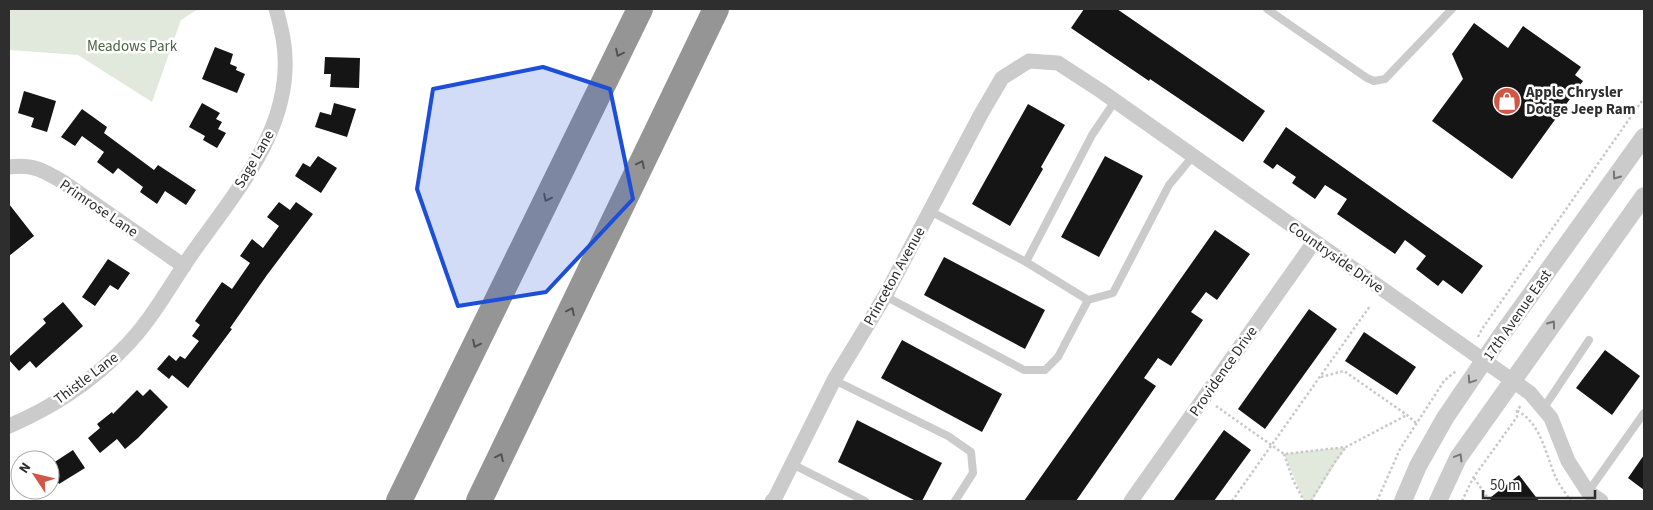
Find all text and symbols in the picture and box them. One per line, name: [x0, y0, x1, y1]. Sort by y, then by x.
park label: Meadows Park: [87, 36, 178, 57]
one-way arrow: [615, 47, 625, 56]
place label: Apple Chrysler Dodge Jeep Ram: [1525, 82, 1636, 120]
shop icon: Apple Chrysler Dodge Jeep Ram: [1492, 86, 1522, 116]
street label: Sage Lane: [229, 126, 279, 192]
one-way arrow: [635, 160, 645, 169]
one-way arrow: [1613, 171, 1622, 180]
street label: Primrose Lane: [55, 174, 142, 242]
one-way arrow: [544, 193, 554, 202]
street label: Countryside Drive: [1284, 217, 1388, 298]
street label: Princeton Avenue: [859, 223, 930, 329]
street label: 17th Avenue East: [1478, 265, 1557, 365]
one-way arrow: [564, 307, 575, 316]
one-way arrow: [1546, 320, 1555, 330]
street label: Providence Drive: [1184, 322, 1262, 421]
one-way arrow: [472, 339, 482, 348]
street label: Thistle Lane: [50, 347, 123, 410]
one-way arrow: [1468, 374, 1477, 384]
north arrow: [10, 450, 60, 500]
one-way arrow: [494, 453, 505, 462]
one-way arrow: [1453, 454, 1463, 463]
text: N: [14, 459, 36, 478]
scale bar: [1483, 468, 1596, 500]
text: 50 m: [1490, 475, 1520, 496]

